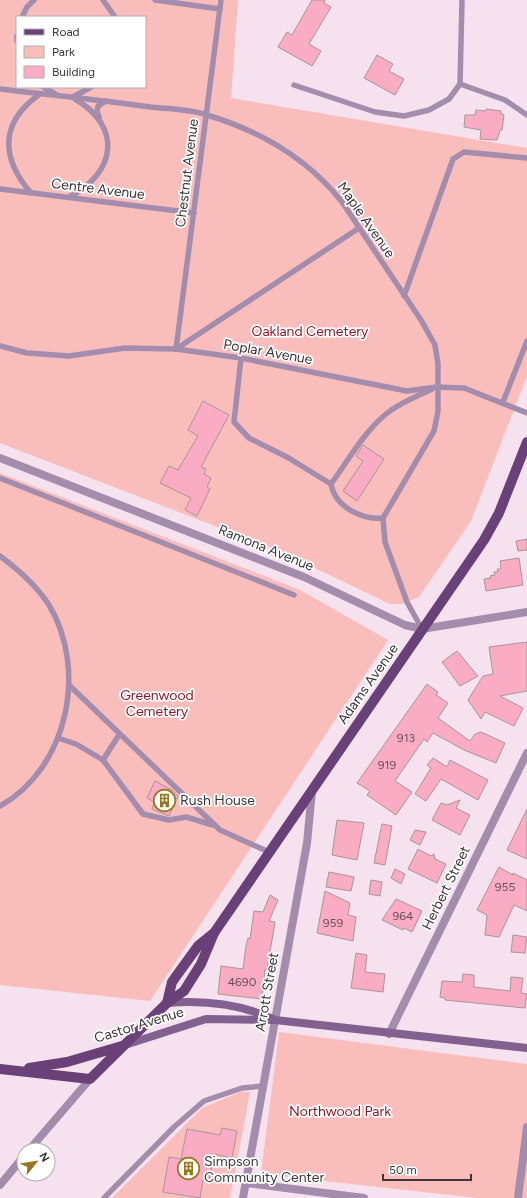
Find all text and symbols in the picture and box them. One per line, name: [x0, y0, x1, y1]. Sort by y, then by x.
legend: [16, 16, 146, 88]
text: Road: [52, 25, 80, 39]
text: Park: [52, 45, 75, 59]
text: Building: [52, 65, 95, 79]
street label: Chestnut Avenue: [172, 117, 202, 228]
street label: Centre Avenue: [50, 175, 146, 203]
street label: Maple Avenue: [334, 179, 399, 262]
park label: Oakland Cemetery: [252, 323, 369, 340]
street label: Poplar Avenue: [222, 336, 314, 368]
street label: Ramona Avenue: [216, 521, 317, 575]
street label: Adams Avenue: [334, 640, 402, 727]
park label: Greenwood Cemetery: [120, 687, 194, 720]
house number: 913: [397, 731, 415, 745]
house number: 919: [378, 758, 396, 772]
building icon: Rush House: [151, 787, 177, 813]
place label: Rush House: [180, 792, 255, 809]
street label: Herbert Street: [418, 843, 474, 933]
house number: 955: [495, 880, 515, 894]
house number: 964: [392, 909, 414, 923]
house number: 959: [323, 916, 343, 930]
street label: Arrott Street: [252, 951, 282, 1033]
house number: 4690: [228, 975, 257, 989]
street label: Castor Avenue: [92, 1003, 186, 1047]
park label: Northwood Park: [289, 1103, 391, 1120]
north arrow: [16, 1142, 56, 1182]
text: N: [36, 1150, 52, 1164]
place label: Simpson Community Center: [204, 1153, 324, 1186]
building icon: Simpson Community Center: [176, 1156, 202, 1182]
scale bar: [383, 1156, 471, 1182]
text: 50 m: [389, 1163, 417, 1177]

